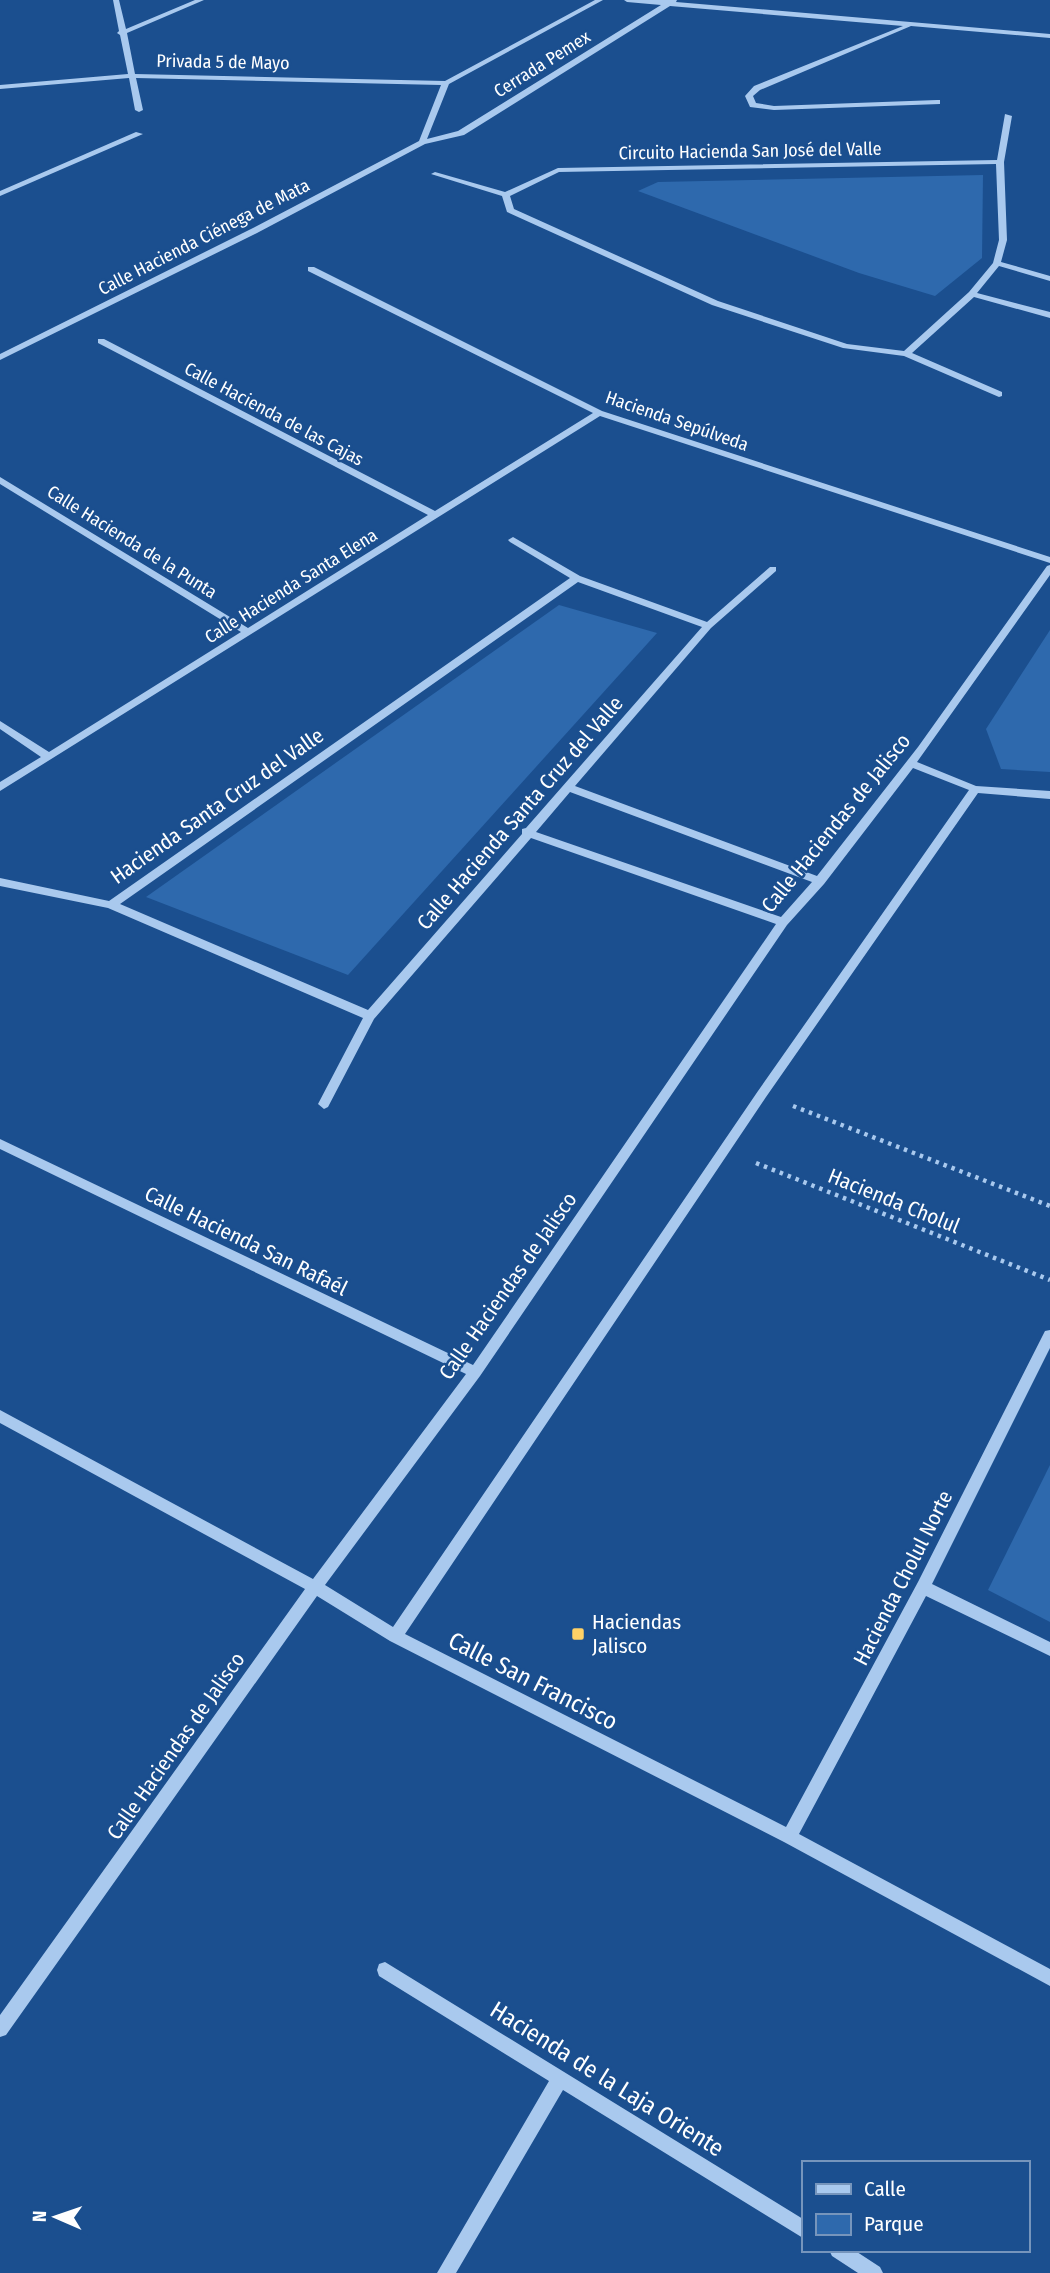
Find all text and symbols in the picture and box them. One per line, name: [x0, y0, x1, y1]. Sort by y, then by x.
street label: Cerrada Pemex: [490, 26, 594, 102]
street label: Privada 5 de Mayo: [156, 50, 290, 74]
street label: Circuito Hacienda San José del Valle: [618, 138, 882, 164]
street label: Calle Hacienda Ciénega de Mata: [95, 174, 314, 300]
street label: Calle Hacienda de las Cajas: [181, 357, 368, 471]
street label: Hacienda Sepúlveda: [603, 386, 752, 456]
street label: Calle Hacienda de la Punta: [43, 481, 221, 603]
street label: Calle Hacienda Santa Elena: [201, 524, 382, 648]
street label: Calle Hacienda Santa Cruz del Valle: [411, 691, 629, 935]
street label: Hacienda Santa Cruz del Valle: [105, 722, 329, 890]
street label: Calle Haciendas de Jalisco: [756, 728, 916, 918]
street label: Hacienda Cholul: [824, 1163, 964, 1239]
street label: Calle Hacienda San Rafaél: [140, 1181, 352, 1302]
street label: Calle Haciendas de Jalisco: [433, 1187, 583, 1385]
street label: Hacienda Cholul Norte: [848, 1486, 958, 1670]
place label: Haciendas Jalisco: [592, 1609, 681, 1659]
street label: Calle San Francisco: [444, 1626, 622, 1736]
marker: Haciendas Jalisco: [570, 1626, 586, 1642]
street label: Calle Haciendas de Jalisco: [101, 1647, 251, 1845]
street label: Hacienda de la Laja Oriente: [485, 1996, 729, 2162]
legend: [802, 2161, 1029, 2252]
text: Calle: [864, 2176, 906, 2202]
north arrow: [21, 2182, 91, 2252]
text: N: [28, 2210, 51, 2223]
text: Parque: [864, 2211, 924, 2237]

